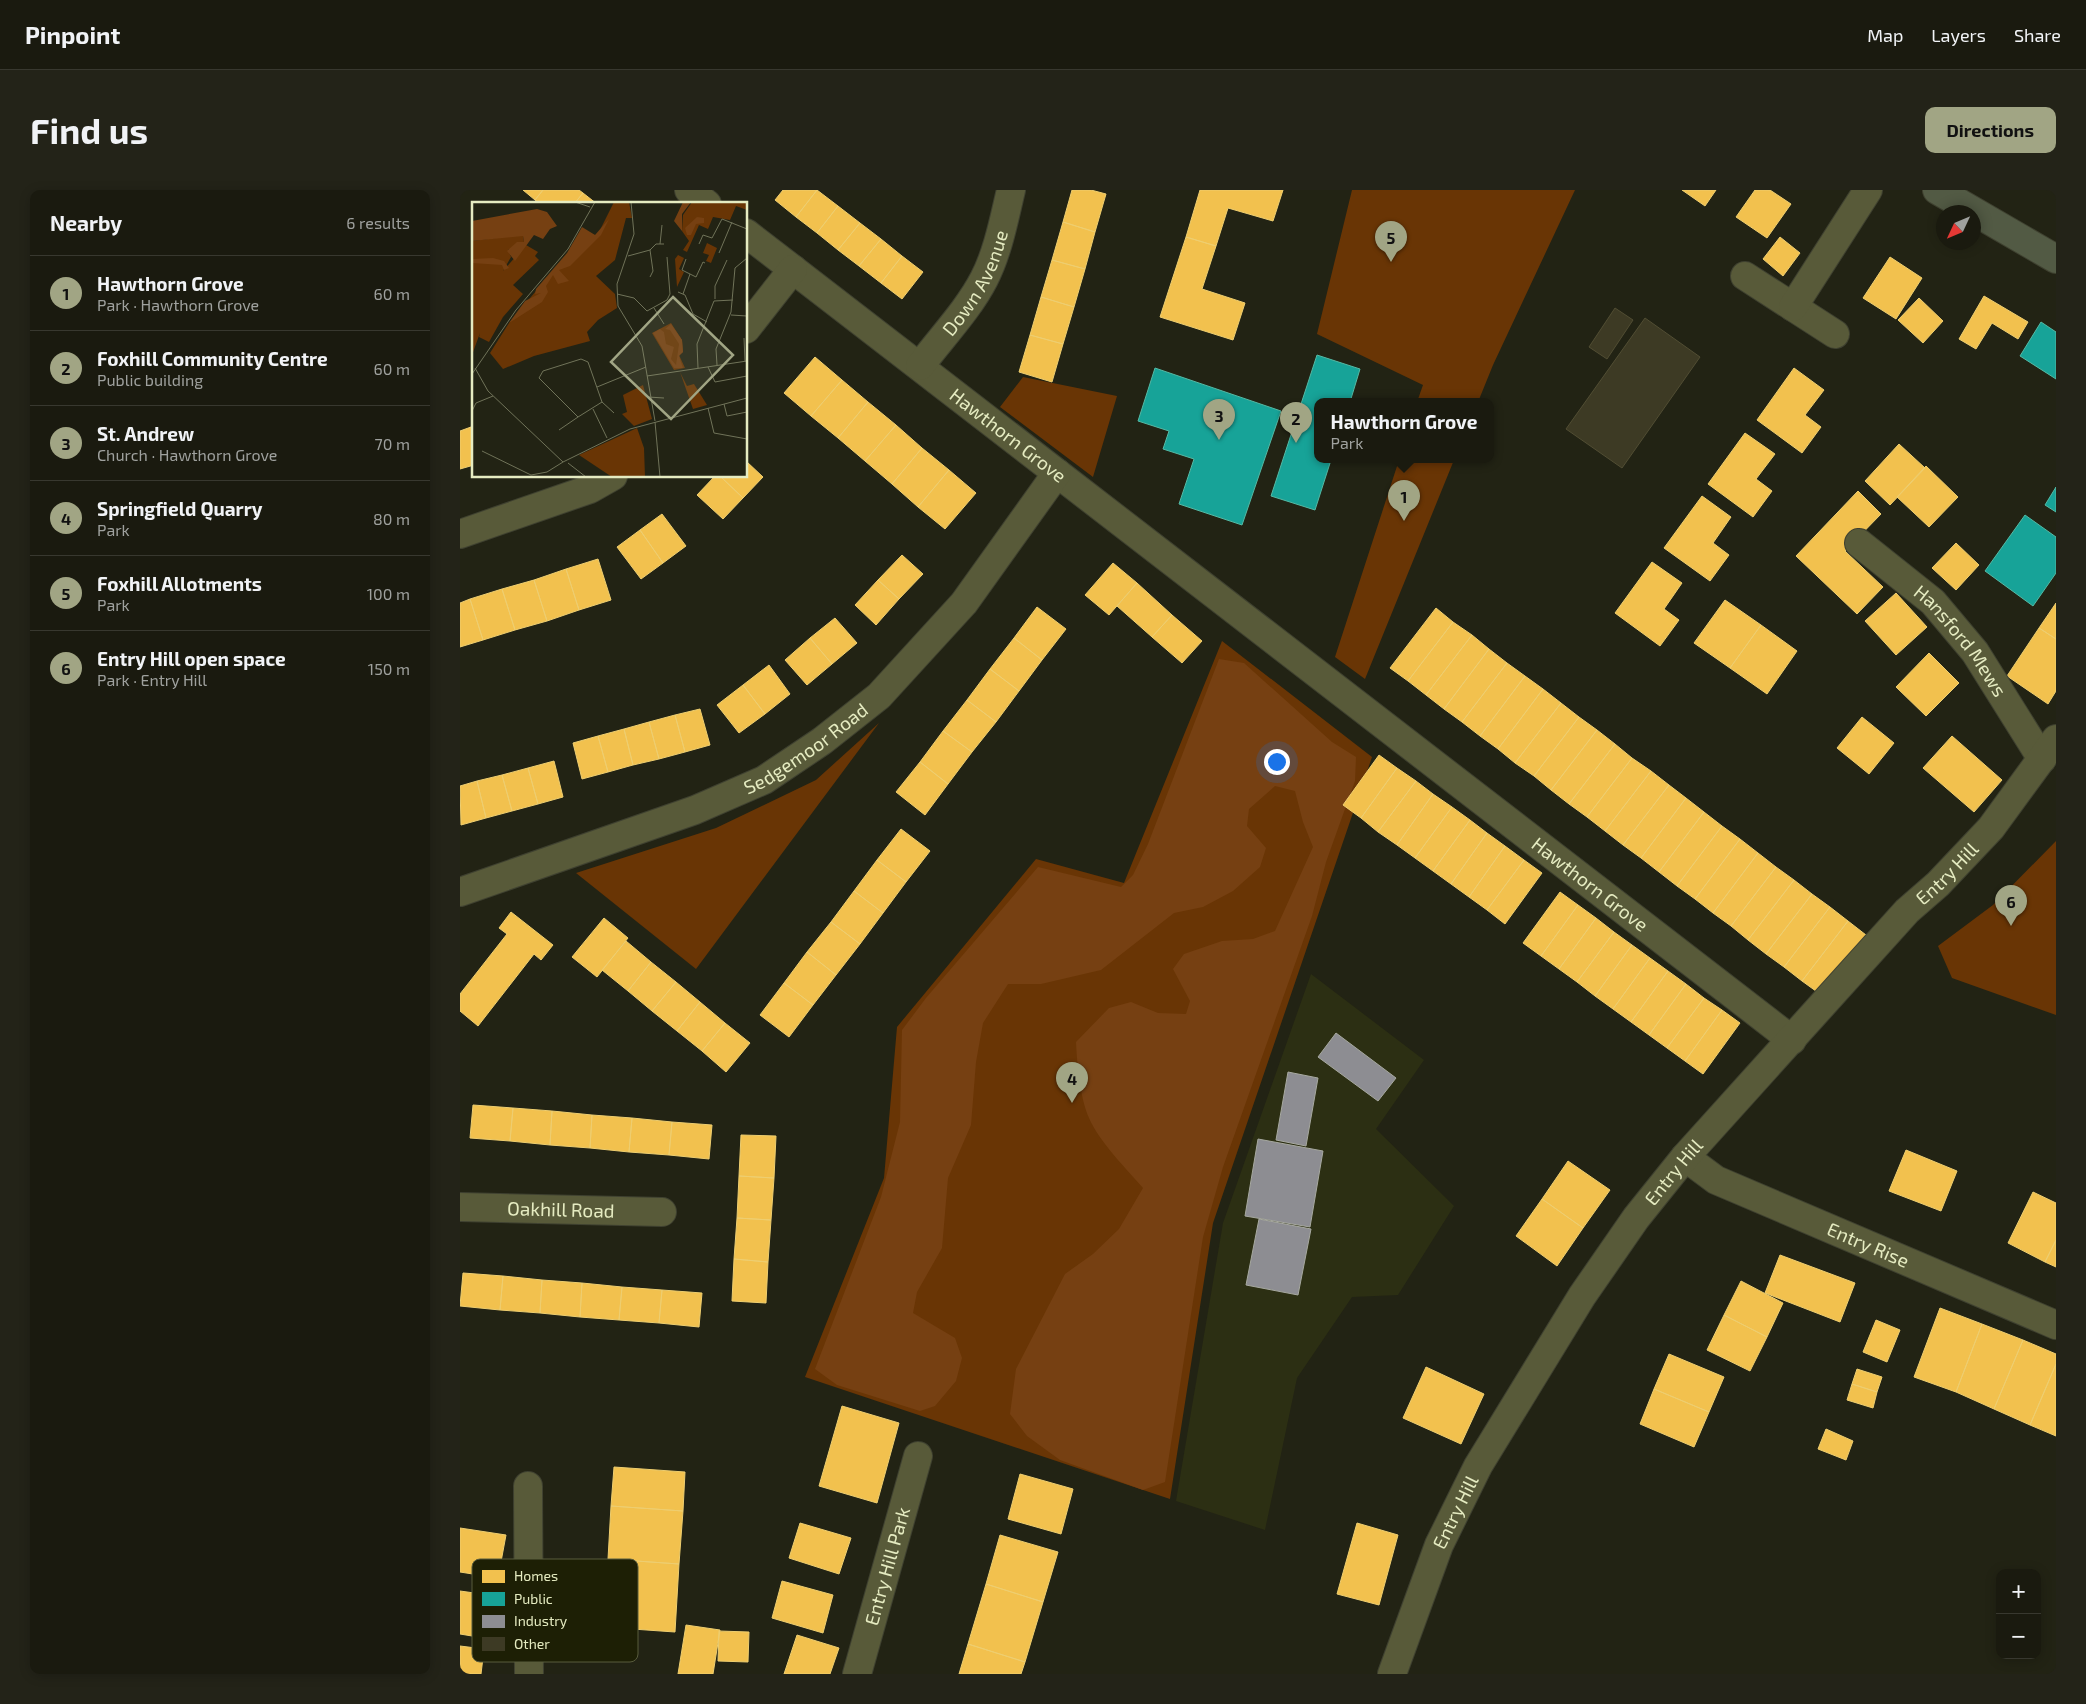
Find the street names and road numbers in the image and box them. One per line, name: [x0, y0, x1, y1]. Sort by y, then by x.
street label: Down Avenue: [937, 227, 1012, 340]
street label: Hawthorn Grove: [946, 383, 1071, 487]
street label: Hansford Mews: [1910, 580, 2012, 700]
street label: Sedgemoor Road: [740, 698, 872, 799]
street label: Hawthorn Grove: [1527, 832, 1653, 936]
street label: Entry Hill: [1911, 837, 1983, 909]
street label: Entry Hill: [1639, 1133, 1707, 1209]
street label: Oakhill Road: [507, 1196, 615, 1222]
street label: Entry Rise: [1824, 1217, 1913, 1272]
street label: Entry Hill: [1427, 1471, 1483, 1552]
street label: Entry Hill Park: [859, 1504, 914, 1628]

